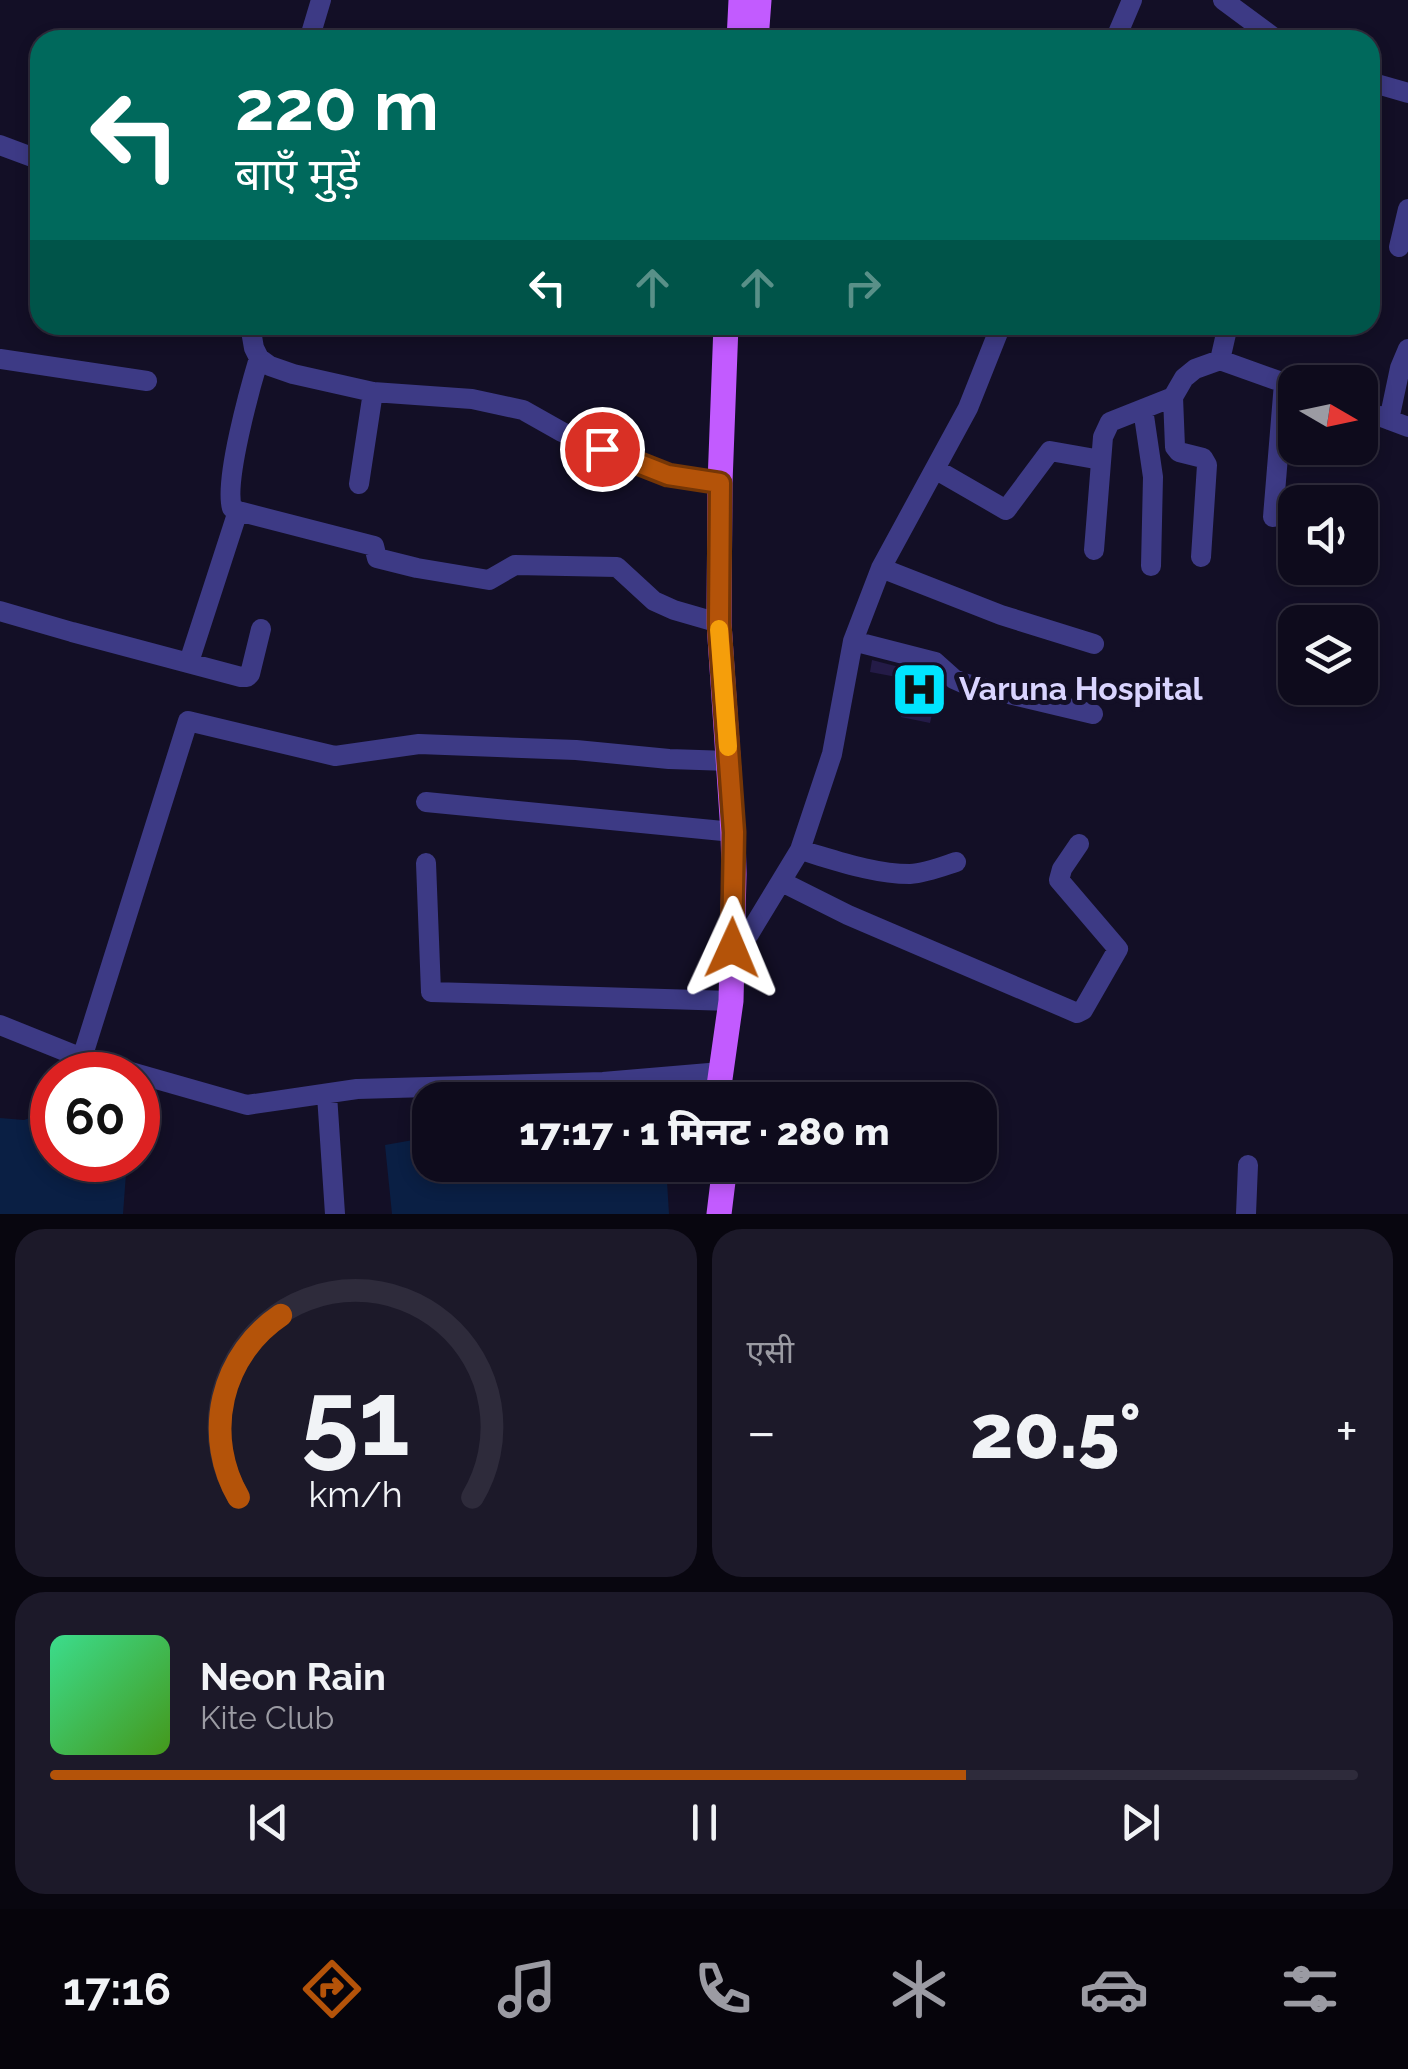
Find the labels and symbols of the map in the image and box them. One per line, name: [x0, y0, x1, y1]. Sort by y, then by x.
north arrow: [1278, 365, 1378, 465]
pin: [560, 407, 645, 492]
hospital icon: Varuna Hospital: [890, 659, 950, 719]
place label: Varuna Hospital: [959, 670, 1204, 707]
position arrow: [680, 896, 784, 1000]
speed limit sign: 60: [30, 1052, 160, 1182]

